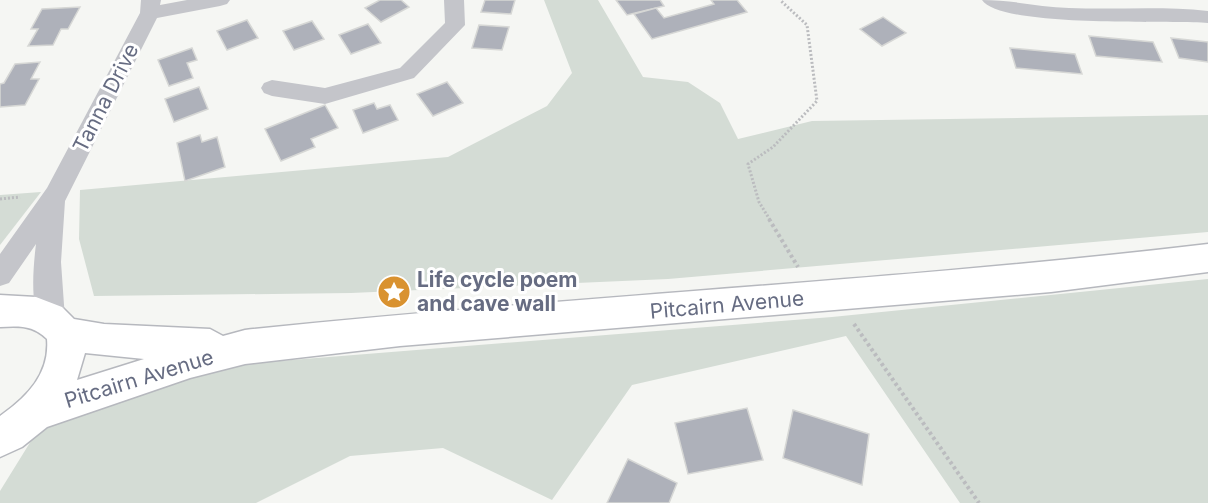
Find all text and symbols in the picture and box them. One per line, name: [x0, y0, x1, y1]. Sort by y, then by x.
street label: Tanna Drive: [68, 39, 144, 156]
place label: Life cycle poem and cave wall: [417, 267, 578, 316]
place icon: Life cycle poem and cave wall: [376, 274, 412, 310]
street label: Pitcairn Avenue: [649, 285, 805, 324]
street label: Pitcairn Avenue: [61, 344, 216, 413]

